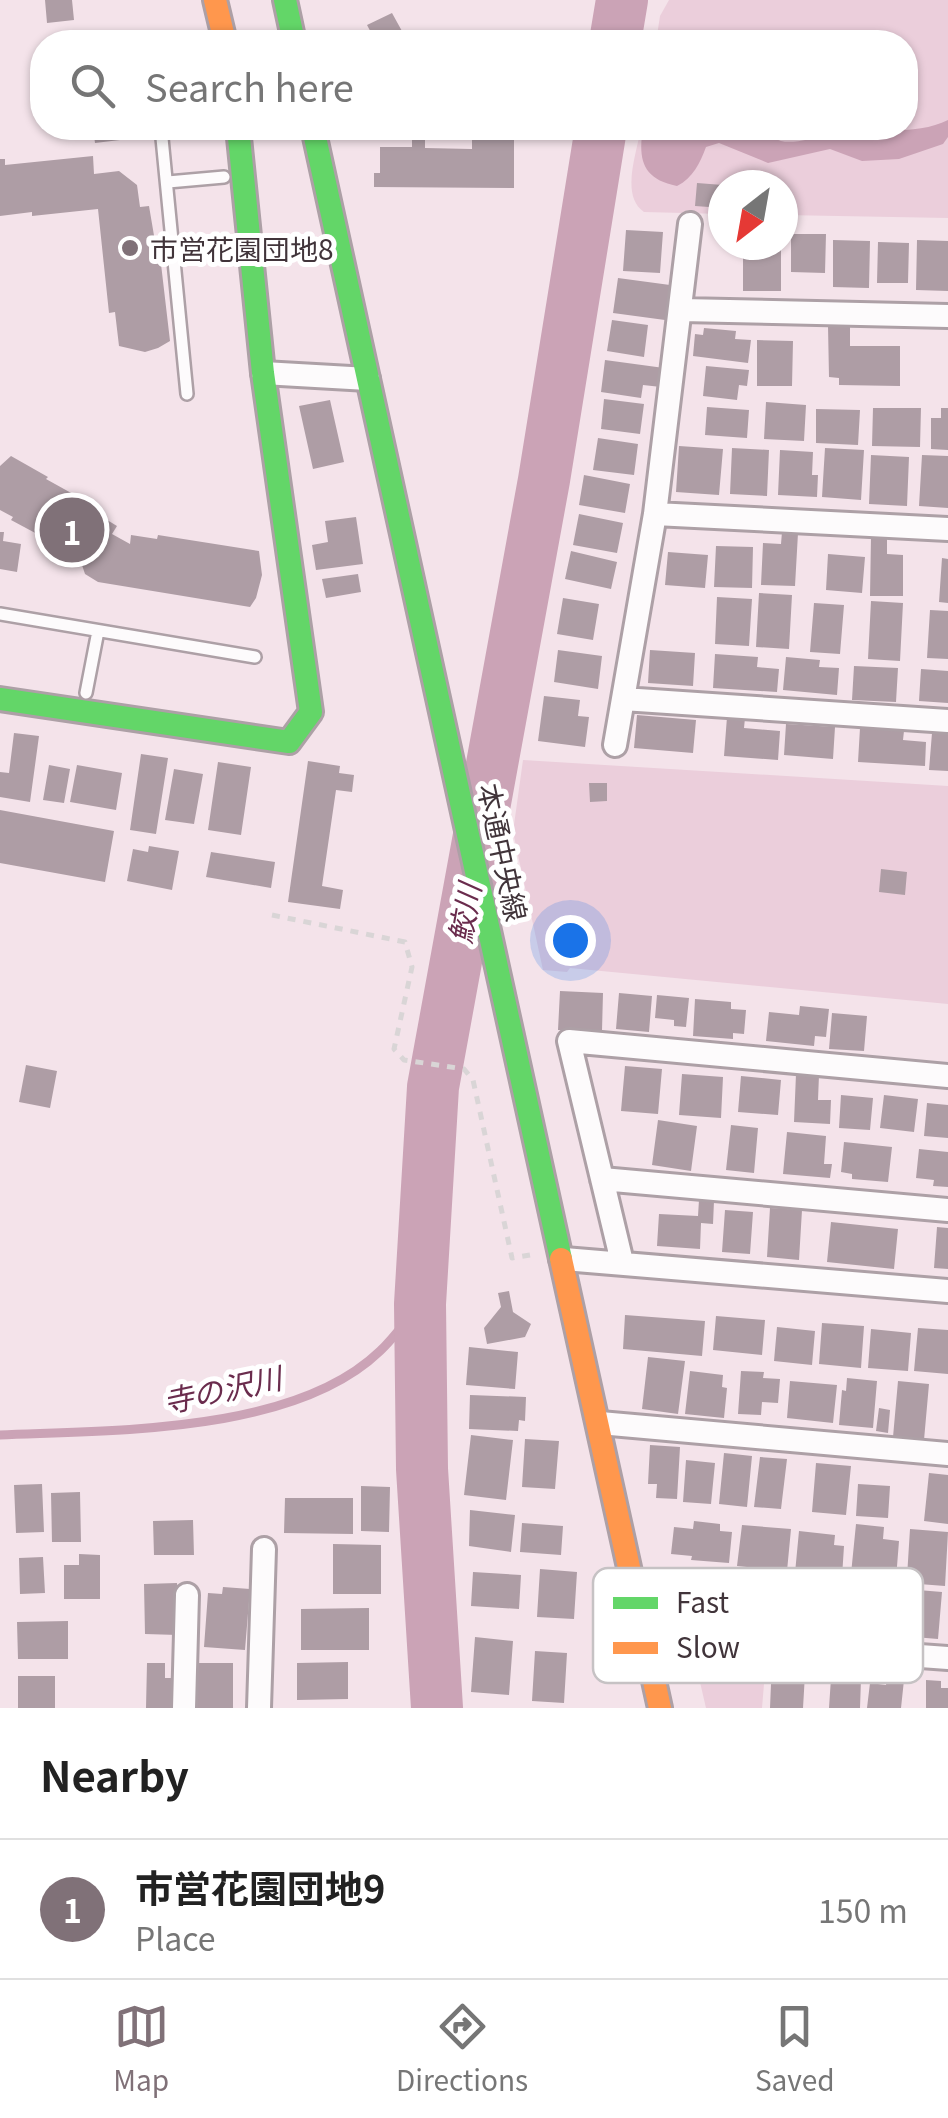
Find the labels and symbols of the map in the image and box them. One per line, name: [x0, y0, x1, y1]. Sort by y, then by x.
north arrow: [708, 170, 798, 260]
place label: 市営花園団地8: [150, 228, 334, 268]
marker: 市営花園団地8: [119, 237, 141, 259]
pin: 1: [40, 492, 104, 568]
street label: 本通中央線: [470, 779, 538, 925]
water label: 鮫川: [436, 877, 490, 946]
your location: [545, 915, 596, 966]
water label: 寺の沢川: [159, 1353, 288, 1422]
legend: [593, 1568, 923, 1683]
text: Fast: [676, 1581, 730, 1621]
text: Slow: [676, 1626, 740, 1666]

